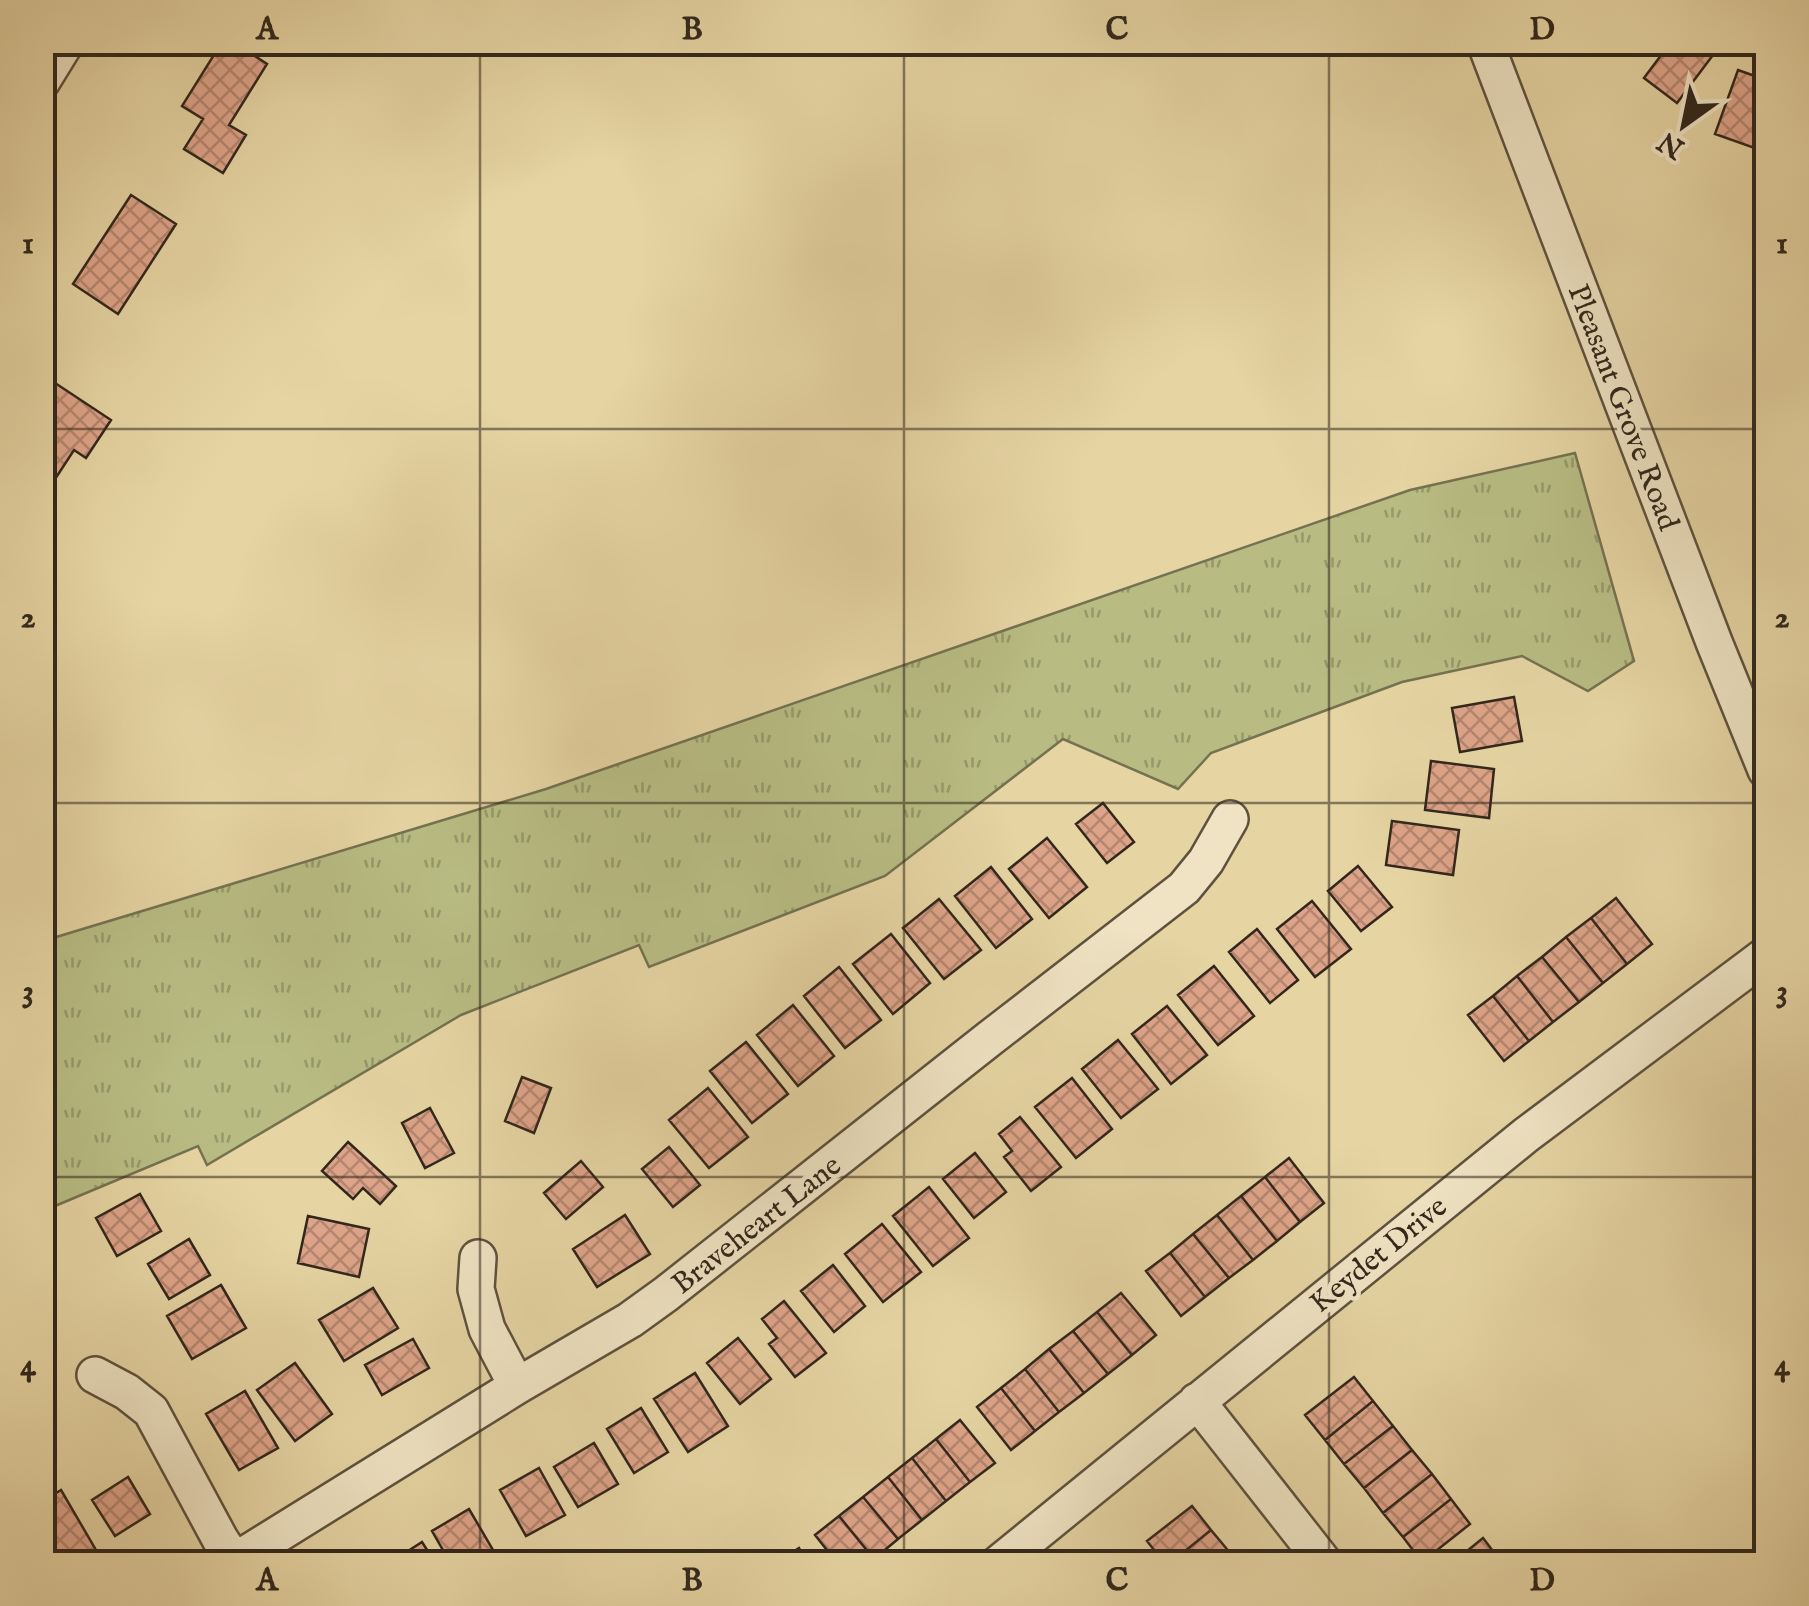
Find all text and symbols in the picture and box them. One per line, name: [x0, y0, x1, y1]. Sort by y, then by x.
text: A: [254, 10, 279, 51]
text: B: [681, 10, 703, 51]
text: C: [1106, 10, 1129, 51]
text: D: [1529, 10, 1555, 51]
north arrow: [1634, 75, 1734, 175]
text: N: [1652, 123, 1692, 166]
text: 1: [22, 224, 34, 265]
text: 1: [1776, 224, 1788, 265]
street label: Pleasant Grove Road: [1558, 279, 1687, 537]
text: 2: [20, 598, 36, 639]
text: 2: [1774, 598, 1790, 639]
text: 3: [22, 972, 34, 1013]
text: 3: [1776, 972, 1788, 1013]
street label: Braveheart Lane: [665, 1148, 850, 1304]
street label: Keydet Drive: [1303, 1189, 1456, 1323]
text: 4: [20, 1346, 36, 1387]
text: 4: [1774, 1346, 1790, 1387]
text: A: [254, 1561, 279, 1602]
text: B: [681, 1561, 703, 1602]
text: C: [1106, 1561, 1129, 1602]
text: D: [1529, 1561, 1555, 1602]

